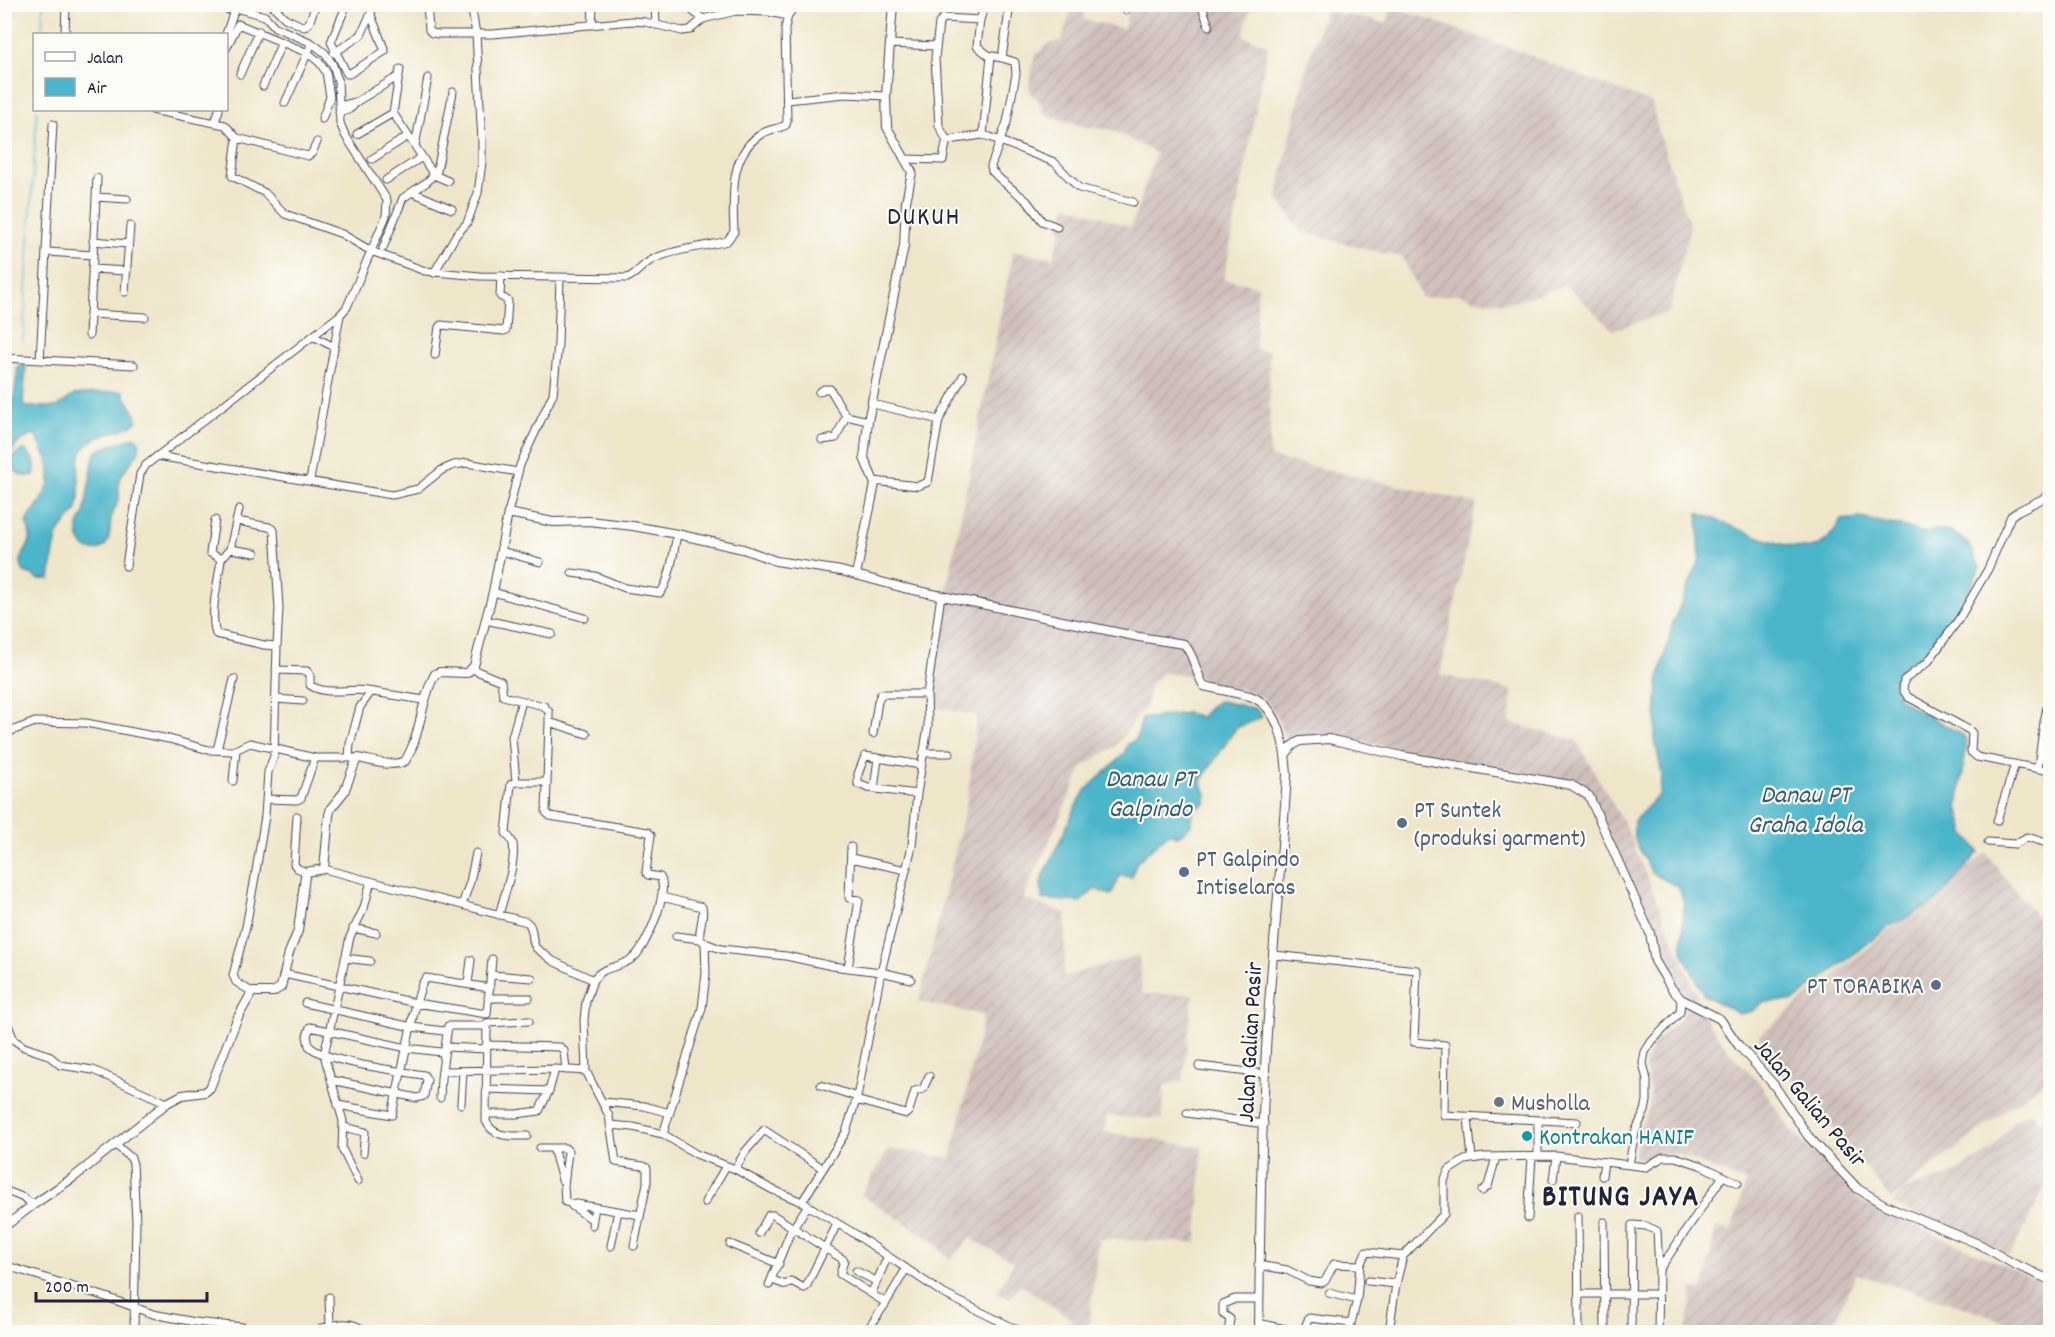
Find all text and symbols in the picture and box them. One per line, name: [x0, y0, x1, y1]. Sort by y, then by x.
legend: [33, 33, 228, 111]
text: Jalan: [87, 47, 123, 72]
text: Air: [87, 77, 107, 102]
district label: DUKUH: [887, 199, 961, 238]
water label: Danau PT Galpindo: [1105, 762, 1198, 829]
water label: Danau PT Graha Idola: [1747, 778, 1864, 845]
place label: PT Suntek (produksi garment): [1414, 795, 1586, 857]
marker: PT Suntek (produksi garment): [1395, 816, 1409, 830]
place label: PT Galpindo Intiselaras: [1196, 844, 1300, 906]
marker: PT Galpindo Intiselaras: [1177, 865, 1191, 879]
street label: Jalan Galian Pasir: [1231, 961, 1273, 1123]
place label: PT TORABIKA: [1807, 971, 1924, 1005]
marker: PT TORABIKA: [1929, 978, 1943, 992]
street label: Jalan Galian Pasir: [1744, 1032, 1873, 1176]
place label: Musholla: [1511, 1088, 1591, 1122]
marker: Musholla: [1492, 1095, 1506, 1109]
place label: Kontrakan HANIF: [1539, 1122, 1694, 1156]
marker: Kontrakan HANIF: [1520, 1129, 1534, 1143]
district label: BITUNG JAYA: [1542, 1178, 1700, 1221]
scale bar: [36, 1265, 207, 1303]
text: 200 m: [45, 1276, 89, 1301]

